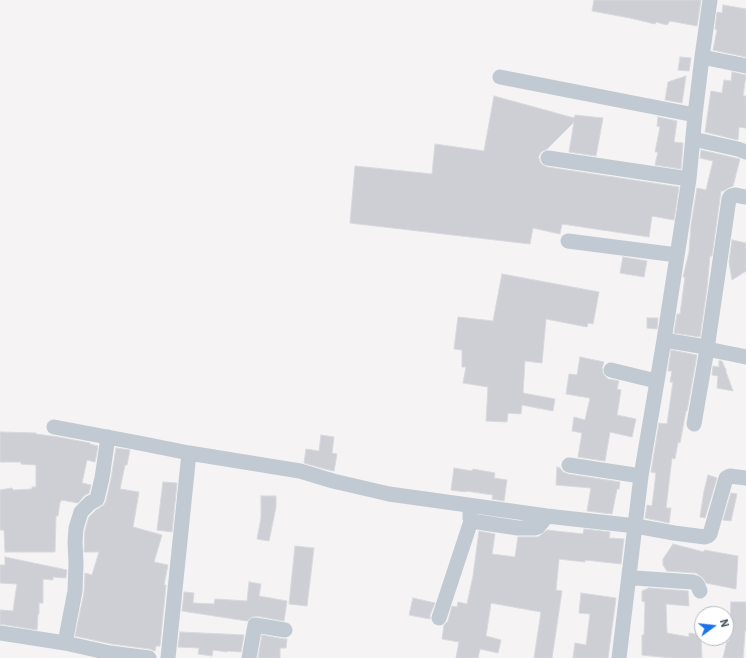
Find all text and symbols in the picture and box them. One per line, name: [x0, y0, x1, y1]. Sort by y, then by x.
north arrow: [694, 606, 734, 646]
text: N: [717, 617, 732, 629]

